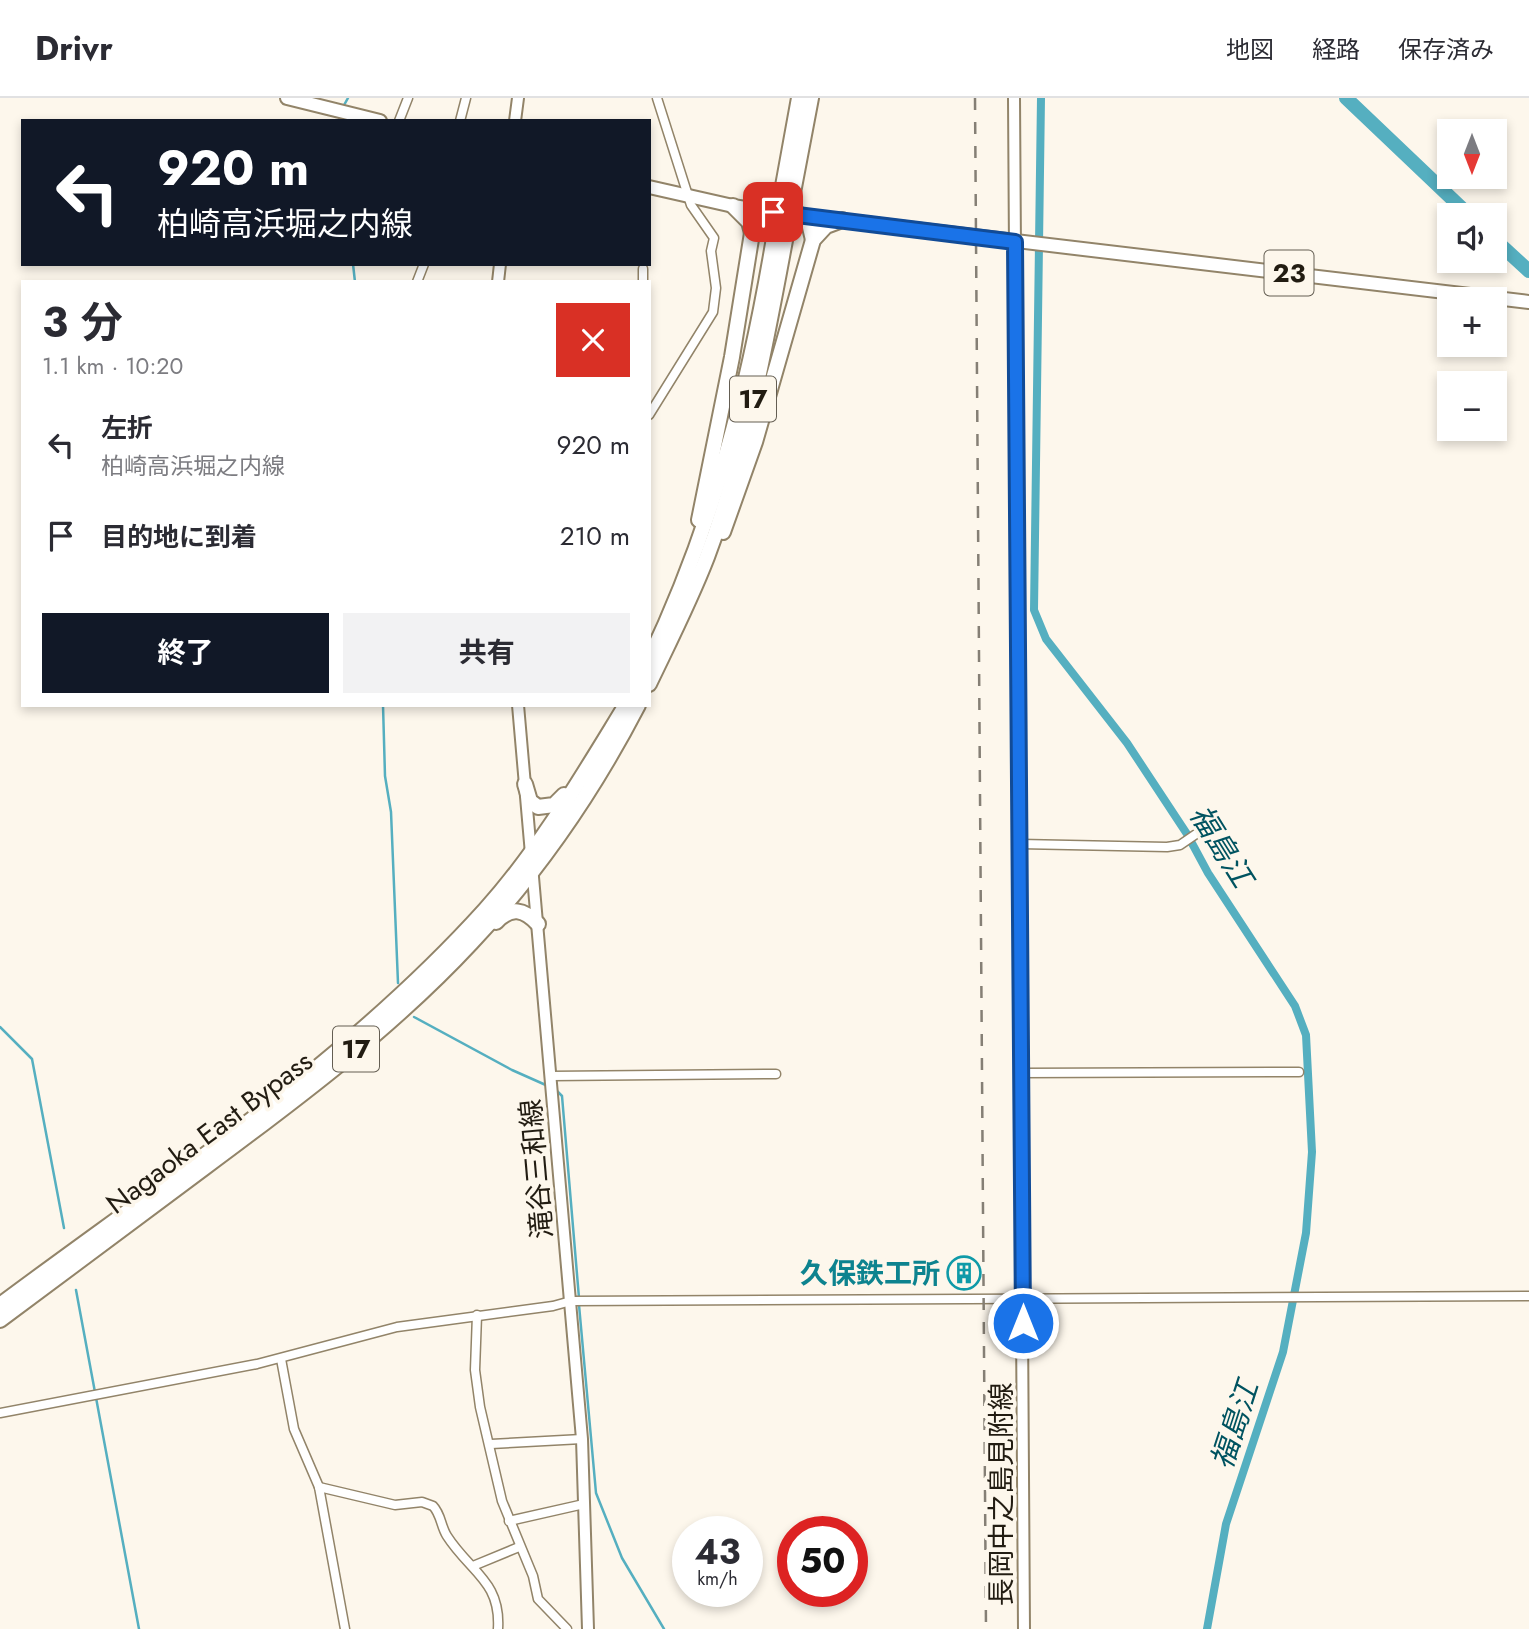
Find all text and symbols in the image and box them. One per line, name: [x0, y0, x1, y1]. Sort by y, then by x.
text: Drivr: [35, 25, 113, 72]
text: 地図: [1226, 32, 1274, 67]
text: 経路: [1312, 32, 1360, 67]
text: 保存済み: [1398, 32, 1494, 67]
north arrow: [1437, 119, 1507, 189]
map controls: [1437, 119, 1507, 441]
text: 920 m: [157, 133, 309, 203]
icon: left: [42, 147, 133, 238]
pin: [743, 182, 803, 242]
icon: arrive: [754, 193, 792, 231]
text: 柏崎高浜堀之内線: [157, 201, 413, 247]
button: sound: [1437, 203, 1507, 273]
road number: 23: [1264, 250, 1314, 296]
button: +: [1437, 287, 1507, 357]
text: 3 分: [42, 292, 123, 353]
button: close: [556, 303, 630, 377]
text: 1.1 km · 10:20: [42, 349, 183, 383]
button: −: [1437, 371, 1507, 441]
road number: 17: [730, 376, 776, 422]
text: 左折: [101, 409, 153, 447]
icon: left: [42, 426, 80, 464]
text: 920 m: [557, 426, 630, 464]
text: 柏崎高浜堀之内線: [101, 449, 285, 483]
icon: arrive: [42, 517, 80, 555]
text: 210 m: [560, 517, 630, 555]
text: 目的地に到着: [101, 518, 257, 556]
button: 終了: [42, 613, 329, 693]
button: 共有: [343, 613, 630, 693]
water label: 福島江: [1179, 796, 1265, 898]
road number: 17: [333, 1026, 379, 1072]
street label: Nagaoka East Bypass: [97, 1041, 321, 1224]
street label: 滝谷三和線: [510, 1097, 563, 1240]
place label: 久保鉄工所: [800, 1253, 940, 1294]
building icon: 久保鉄工所: [945, 1254, 983, 1292]
position arrow: [986, 1286, 1060, 1360]
water label: 福島江: [1200, 1373, 1270, 1474]
street label: 長岡中之島見附線: [981, 1382, 1022, 1606]
speed limit sign: 50: [777, 1516, 868, 1607]
text: 43: [694, 1527, 741, 1577]
text: km/h: [697, 1566, 738, 1592]

